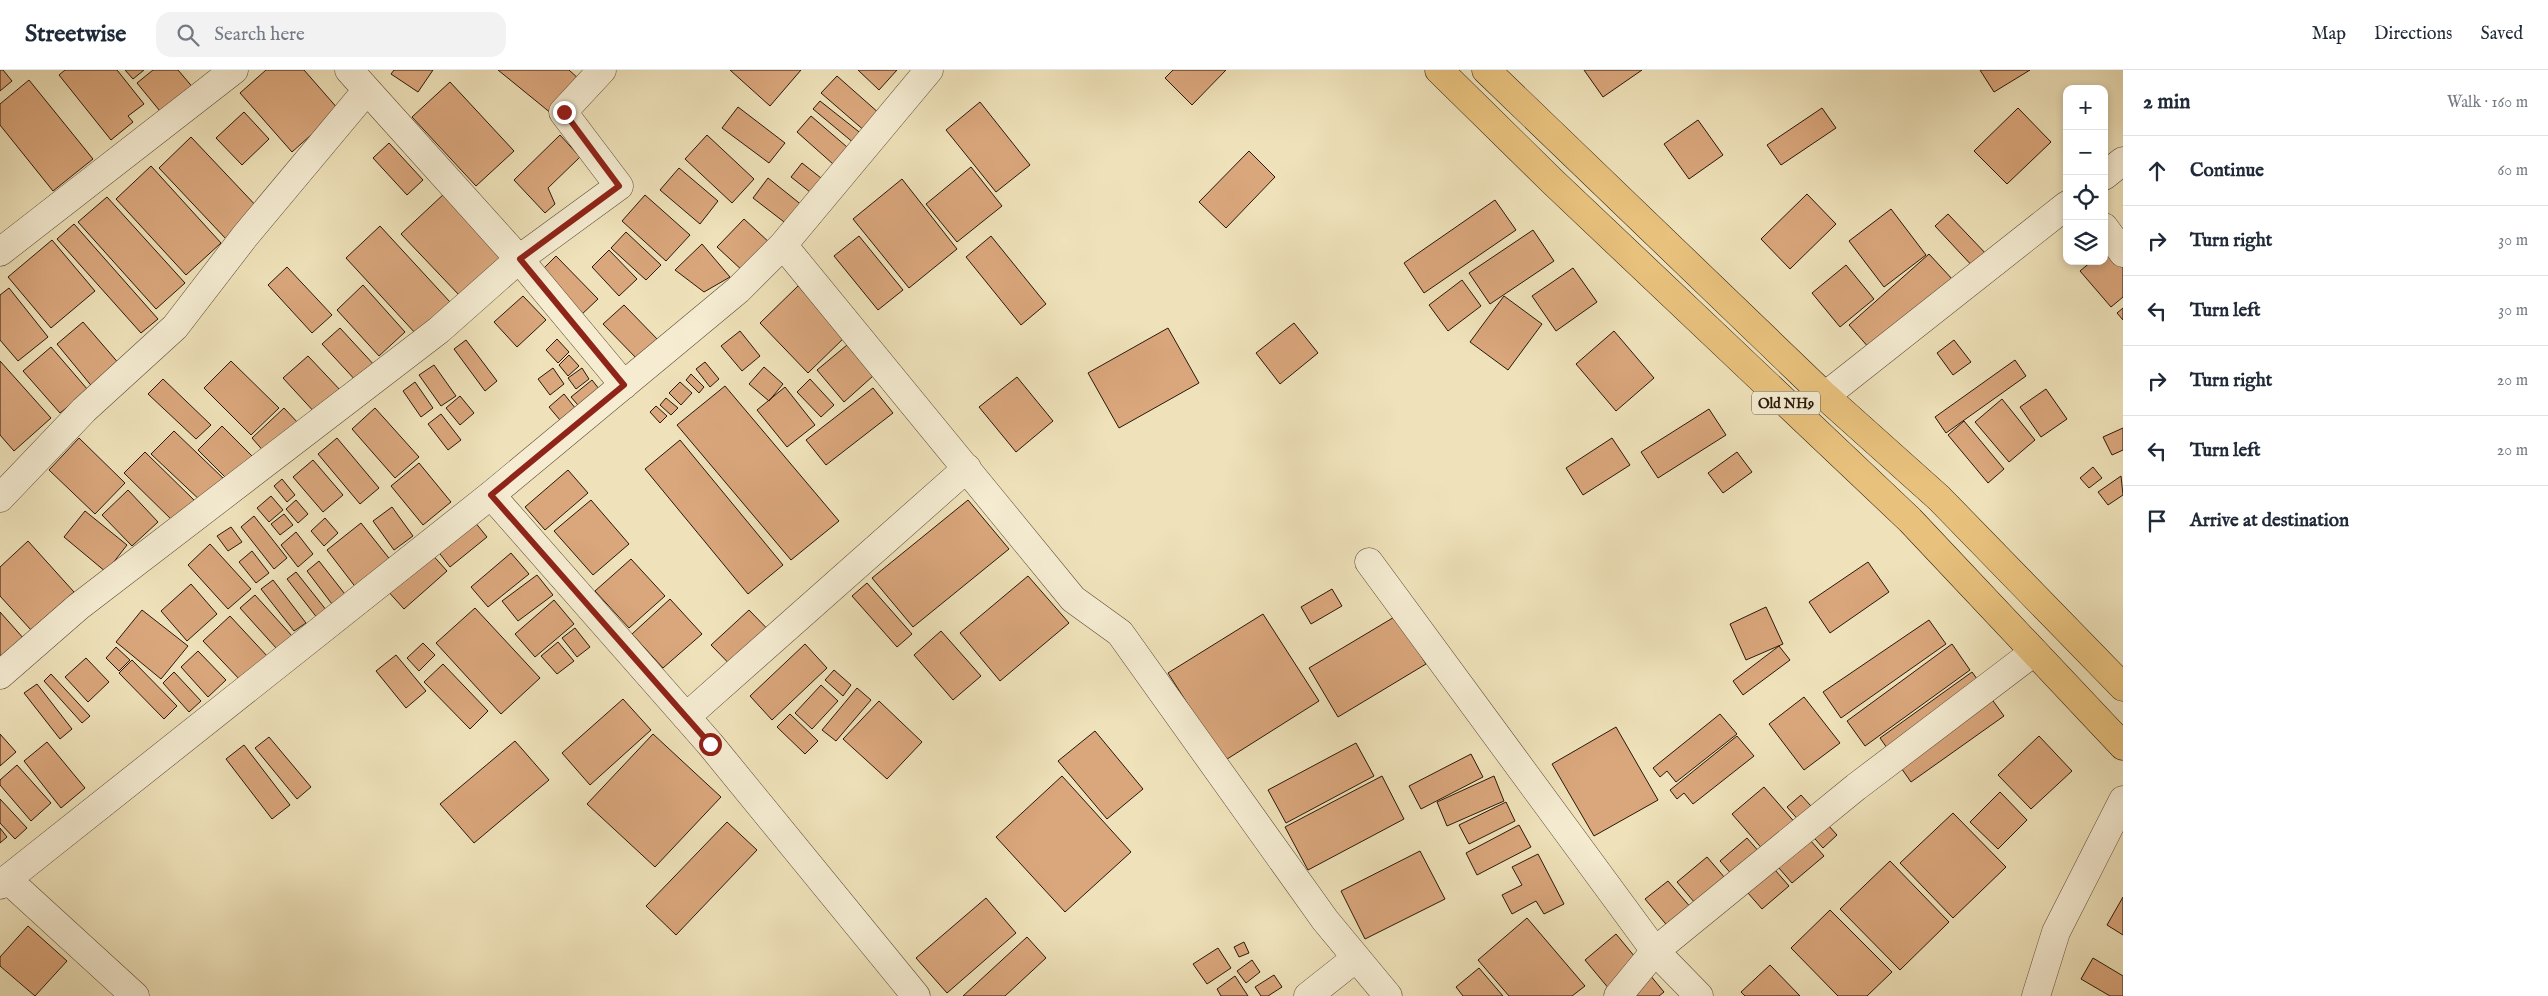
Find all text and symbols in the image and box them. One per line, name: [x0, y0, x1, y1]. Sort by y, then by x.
search box: [156, 12, 506, 57]
text: Streetwise: [25, 19, 126, 50]
icon: search: [174, 21, 202, 49]
text: Search here: [214, 23, 305, 47]
text: Map: [2312, 23, 2346, 46]
text: Directions: [2374, 23, 2452, 46]
text: Saved: [2480, 23, 2523, 46]
map controls: [2063, 85, 2108, 265]
button: +: [2063, 85, 2108, 130]
text: 2 min: [2143, 89, 2190, 116]
text: Walk · 160 m: [2447, 93, 2528, 113]
route end: [553, 101, 576, 124]
button: −: [2063, 130, 2108, 175]
icon: ahead: [2143, 157, 2171, 185]
text: Continue: [2190, 159, 2264, 183]
text: 60 m: [2498, 161, 2528, 181]
button: locate: [2063, 175, 2108, 220]
button: layers: [2063, 220, 2108, 265]
icon: right: [2143, 227, 2171, 255]
text: Turn right: [2190, 229, 2272, 253]
text: 30 m: [2498, 231, 2528, 251]
icon: left: [2143, 297, 2171, 325]
text: Turn left: [2190, 299, 2261, 323]
text: 30 m: [2498, 301, 2528, 321]
icon: right: [2143, 367, 2171, 395]
text: Turn right: [2190, 369, 2272, 393]
text: 20 m: [2497, 371, 2528, 391]
road number: Old NH9: [1752, 392, 1820, 414]
icon: left: [2143, 437, 2171, 465]
text: Turn left: [2190, 439, 2261, 463]
text: 20 m: [2497, 441, 2528, 461]
icon: arrive: [2143, 507, 2171, 535]
text: Arrive at destination: [2190, 509, 2349, 533]
route start: [699, 733, 722, 756]

